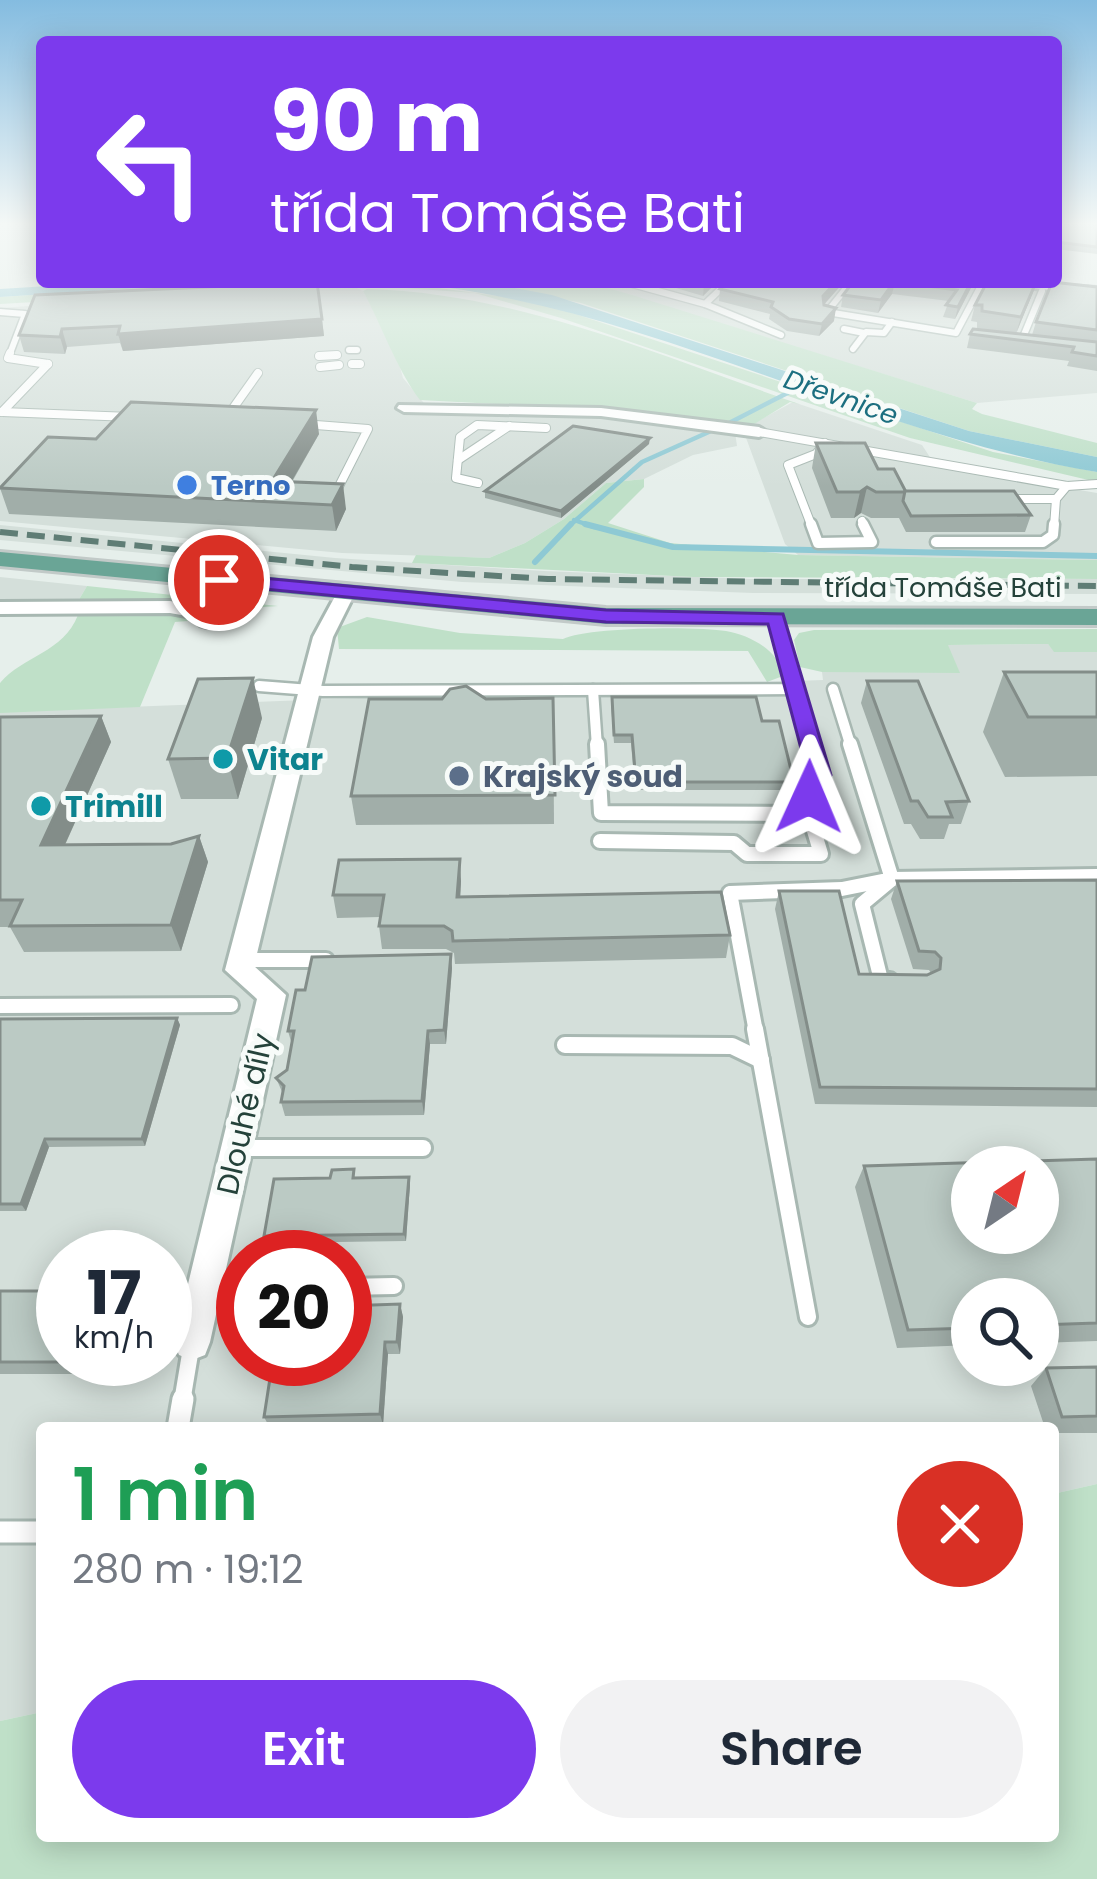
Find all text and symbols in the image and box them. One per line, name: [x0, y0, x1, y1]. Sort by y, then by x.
text: 90 m: [270, 63, 483, 180]
icon: left: [72, 84, 228, 240]
text: třída Tomáše Bati: [270, 175, 745, 251]
water label: Dřevnice: [779, 360, 903, 434]
place label: Terno: [211, 467, 291, 504]
marker: Terno: [174, 472, 200, 498]
pin: [168, 529, 270, 631]
icon: arrive: [186, 547, 252, 613]
street label: třída Tomáše Bati: [824, 569, 1062, 606]
position arrow: [746, 734, 872, 860]
place label: Vitar: [247, 738, 323, 781]
marker: Vitar: [210, 746, 236, 772]
place label: Krajský soud: [483, 755, 683, 798]
marker: Krajský soud: [446, 763, 472, 789]
place label: Trimill: [65, 785, 163, 828]
marker: Trimill: [28, 793, 54, 819]
street label: Dlouhé díly: [206, 1029, 285, 1199]
north arrow: [951, 1146, 1059, 1254]
map controls: [951, 1146, 1059, 1386]
speed limit sign: 20: [216, 1230, 372, 1386]
text: 17: [87, 1251, 141, 1335]
button: search: [951, 1278, 1059, 1386]
text: km/h: [74, 1316, 154, 1359]
text: 1 min: [72, 1444, 258, 1545]
button: close: [897, 1461, 1023, 1587]
text: 280 m · 19:12: [72, 1542, 303, 1597]
button: Exit: [72, 1680, 536, 1818]
button: Share: [560, 1680, 1023, 1818]

